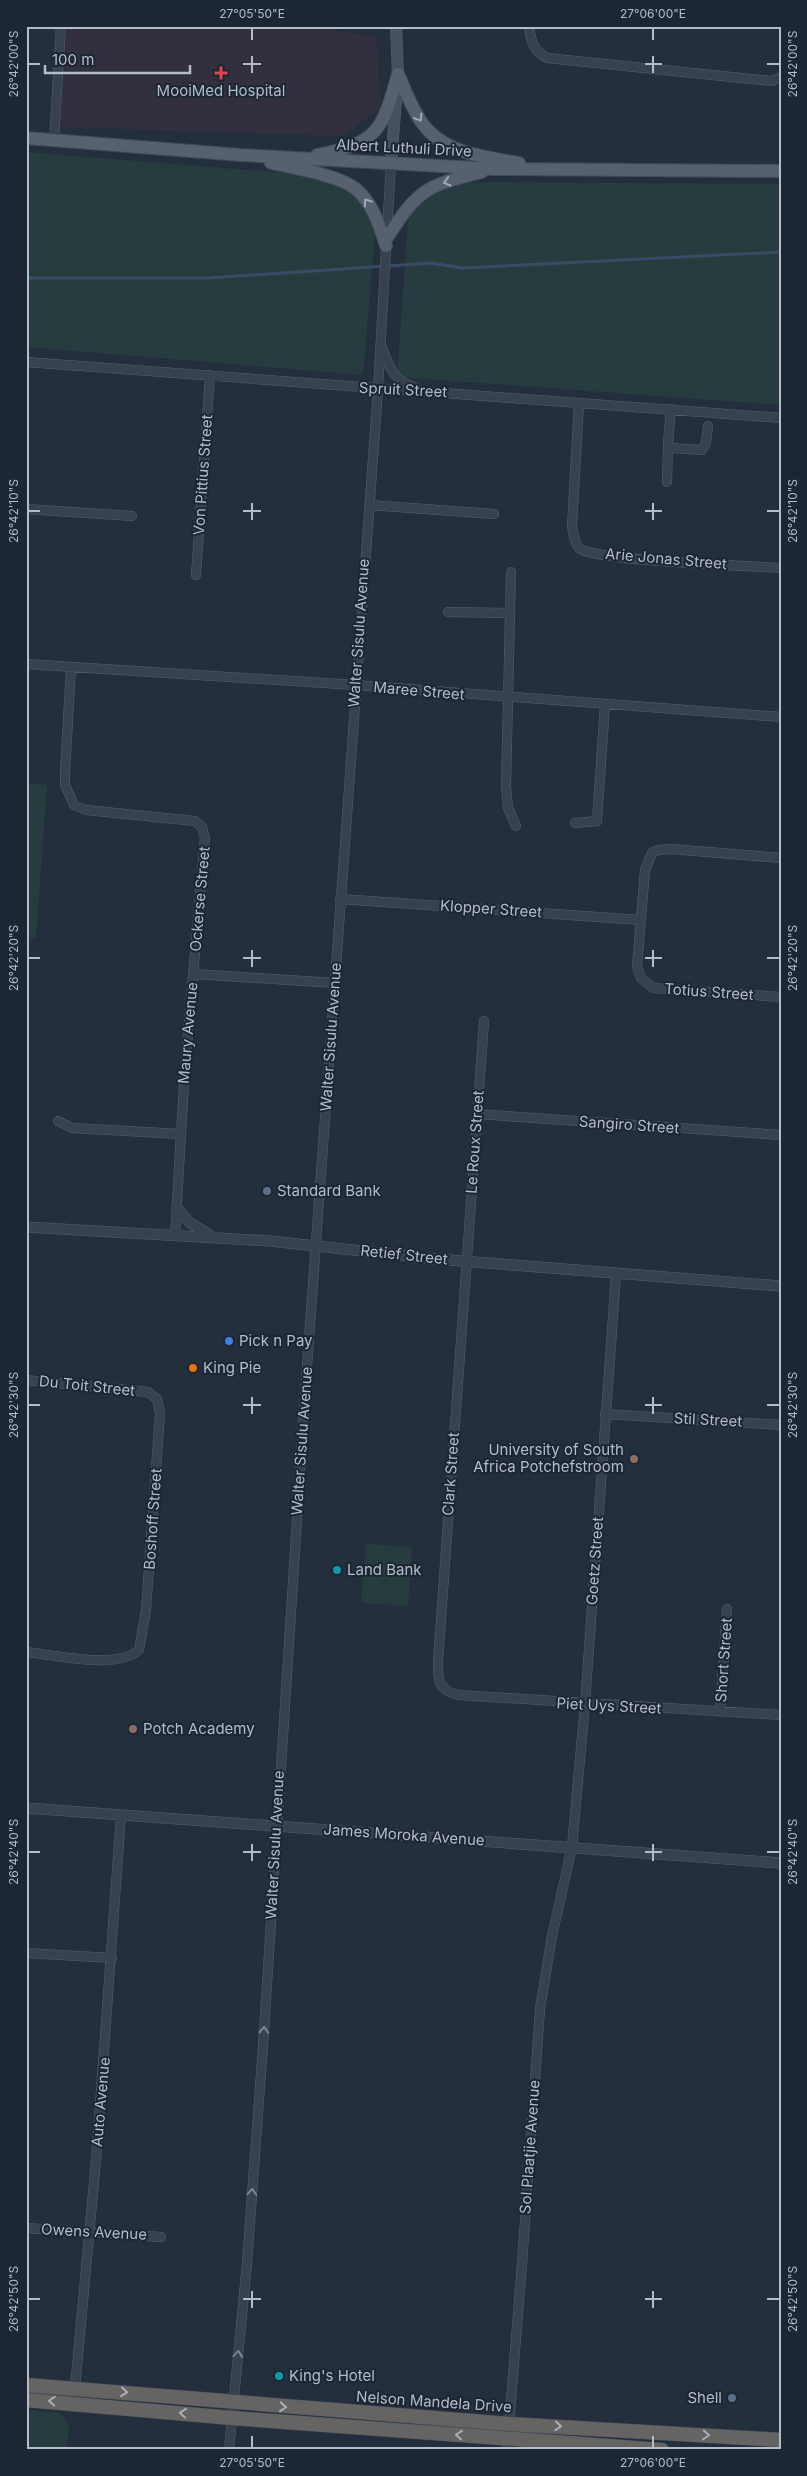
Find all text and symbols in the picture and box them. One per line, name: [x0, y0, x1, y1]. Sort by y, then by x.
text: 27°05'50"E: [219, 6, 285, 21]
text: 27°06'00"E: [620, 6, 686, 21]
text: 26°42'00"S: [6, 30, 21, 97]
text: 26°42'00"S: [785, 30, 800, 97]
scale bar: [45, 42, 190, 74]
text: 100 m: [52, 50, 94, 69]
marker: MooiMed Hospital: [214, 66, 228, 80]
place label: MooiMed Hospital: [157, 81, 285, 100]
one-way arrow: [413, 113, 423, 122]
street label: Albert Luthuli Drive: [336, 134, 472, 161]
one-way arrow: [444, 176, 452, 186]
one-way arrow: [364, 198, 373, 208]
street label: Spruit Street: [358, 378, 448, 401]
street label: Von Pittius Street: [189, 414, 216, 536]
text: 26°42'10"S: [6, 479, 21, 543]
text: 26°42'10"S: [785, 479, 800, 543]
street label: Arie Jonas Street: [604, 544, 728, 573]
street label: Walter Sisulu Avenue: [344, 558, 373, 708]
street label: Maree Street: [373, 677, 465, 704]
street label: Ockerse Street: [185, 845, 214, 952]
street label: Klopper Street: [439, 895, 543, 922]
text: 26°42'20"S: [6, 924, 21, 991]
text: 26°42'20"S: [785, 924, 800, 991]
street label: Walter Sisulu Avenue: [316, 962, 345, 1112]
street label: Totius Street: [664, 979, 754, 1004]
street label: Maury Avenue: [174, 981, 201, 1085]
street label: Le Roux Street: [461, 1090, 488, 1194]
street label: Sangiro Street: [578, 1112, 680, 1137]
place label: Standard Bank: [277, 1181, 381, 1200]
marker: Standard Bank: [261, 1185, 273, 1197]
street label: Retief Street: [360, 1240, 449, 1269]
place label: Pick n Pay: [239, 1331, 313, 1350]
marker: Pick n Pay: [223, 1335, 235, 1347]
place label: King Pie: [203, 1358, 261, 1377]
marker: King Pie: [187, 1362, 199, 1374]
street label: Walter Sisulu Avenue: [287, 1366, 316, 1516]
text: 26°42'30"S: [6, 1371, 21, 1438]
street label: Du Toit Street: [38, 1371, 136, 1400]
text: 26°42'30"S: [785, 1371, 800, 1438]
street label: Stil Street: [673, 1408, 743, 1431]
street label: Clark Street: [438, 1431, 463, 1516]
place label: University of South Africa Potchefstroom: [473, 1440, 624, 1476]
marker: University of South Africa Potchefstroom: [628, 1453, 640, 1465]
street label: Boshoff Street: [139, 1468, 166, 1570]
street label: Goetz Street: [582, 1516, 607, 1606]
place label: Land Bank: [347, 1560, 422, 1579]
marker: Land Bank: [331, 1564, 343, 1576]
street label: Short Street: [711, 1617, 736, 1703]
street label: Piet Uys Street: [556, 1693, 662, 1718]
place label: Potch Academy: [143, 1719, 255, 1738]
marker: Potch Academy: [127, 1723, 139, 1735]
street label: Walter Sisulu Avenue: [261, 1770, 288, 1920]
text: 26°42'40"S: [6, 1819, 21, 1885]
street label: James Moroka Avenue: [323, 1819, 485, 1850]
text: 26°42'40"S: [785, 1819, 800, 1885]
one-way arrow: [258, 2026, 269, 2034]
street label: Auto Avenue: [87, 2056, 114, 2148]
street label: Sol Plaatjie Avenue: [515, 2079, 544, 2215]
one-way arrow: [246, 2188, 257, 2196]
street label: Owens Avenue: [41, 2219, 147, 2244]
text: 26°42'50"S: [6, 2265, 21, 2332]
text: 26°42'50"S: [785, 2265, 800, 2332]
one-way arrow: [233, 2350, 244, 2358]
place label: King's Hotel: [289, 2366, 375, 2385]
marker: King's Hotel: [273, 2370, 285, 2382]
one-way arrow: [120, 2387, 128, 2398]
street label: Nelson Mandela Drive: [356, 2387, 512, 2416]
place label: Shell: [687, 2388, 722, 2407]
marker: Shell: [726, 2392, 738, 2404]
one-way arrow: [48, 2396, 56, 2407]
one-way arrow: [279, 2401, 287, 2412]
one-way arrow: [179, 2408, 187, 2419]
one-way arrow: [554, 2421, 562, 2431]
one-way arrow: [702, 2429, 710, 2440]
one-way arrow: [455, 2430, 463, 2441]
text: 27°05'50"E: [219, 2455, 285, 2470]
text: 27°06'00"E: [620, 2455, 686, 2470]

